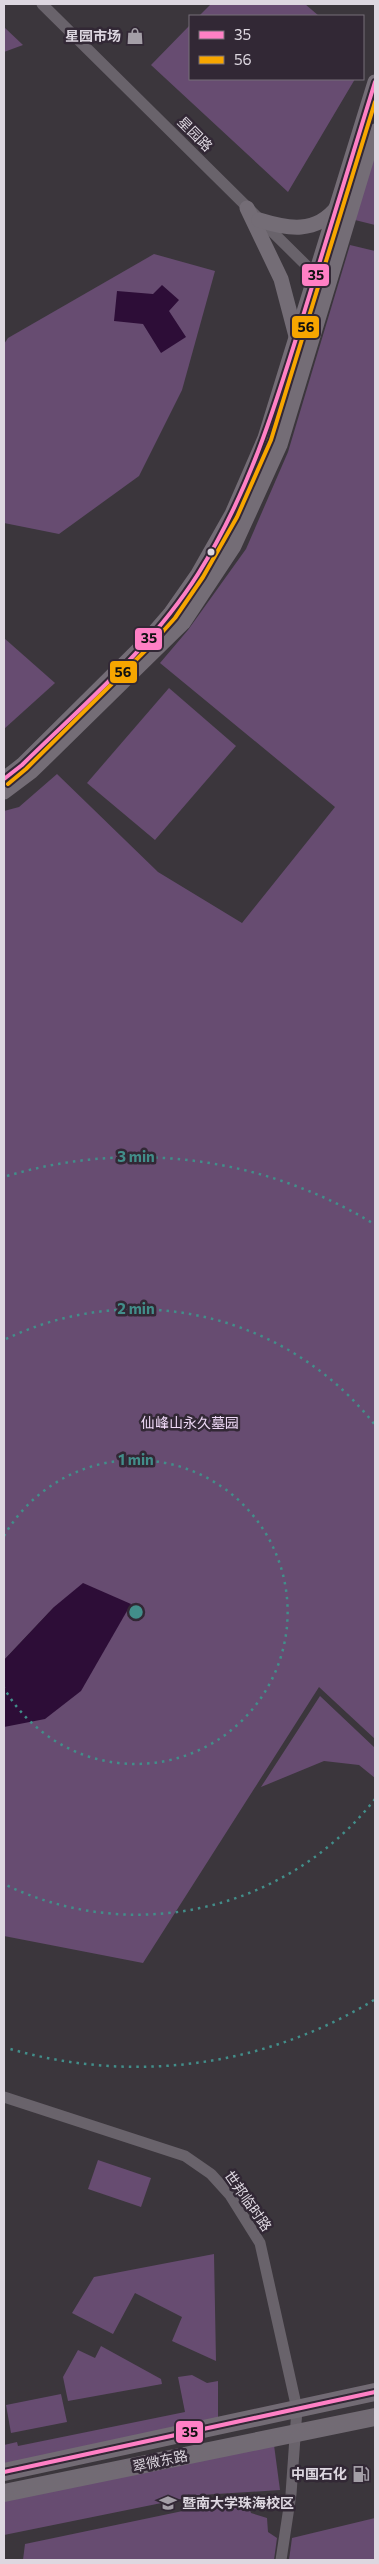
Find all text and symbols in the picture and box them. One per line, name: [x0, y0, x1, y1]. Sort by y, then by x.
legend: [189, 15, 364, 80]
text: 35: [234, 25, 251, 43]
shop icon: 星园市场: [125, 26, 145, 46]
place label: 星园市场: [65, 27, 121, 44]
text: 56: [234, 50, 252, 68]
street label: 星园路: [174, 113, 216, 155]
line badge: 35: [301, 263, 330, 287]
text: 35: [308, 266, 324, 283]
line badge: 56: [291, 315, 320, 339]
text: 56: [298, 318, 315, 335]
unlabelled marker: [206, 547, 216, 557]
line badge: 35: [134, 627, 163, 651]
text: 35: [141, 629, 157, 646]
line badge: 56: [109, 660, 138, 684]
text: 56: [115, 663, 132, 680]
text: 3 min: [117, 1147, 155, 1165]
text: 2 min: [117, 1299, 155, 1317]
park label: 仙峰山永久墓园: [141, 1414, 239, 1431]
text: 1 min: [118, 1450, 154, 1468]
centre of rings: [127, 1603, 145, 1621]
street label: 世邦临时路: [221, 2167, 275, 2234]
line badge: 35: [175, 2420, 204, 2444]
text: 35: [182, 2423, 198, 2440]
street label: 翠微东路: [131, 2446, 189, 2475]
fuel station icon: 中国石化: [351, 2464, 371, 2484]
place label: 中国石化: [291, 2465, 347, 2482]
school or university icon: 暨南大学珠海校区: [158, 2493, 178, 2513]
place label: 暨南大学珠海校区: [182, 2494, 294, 2511]

